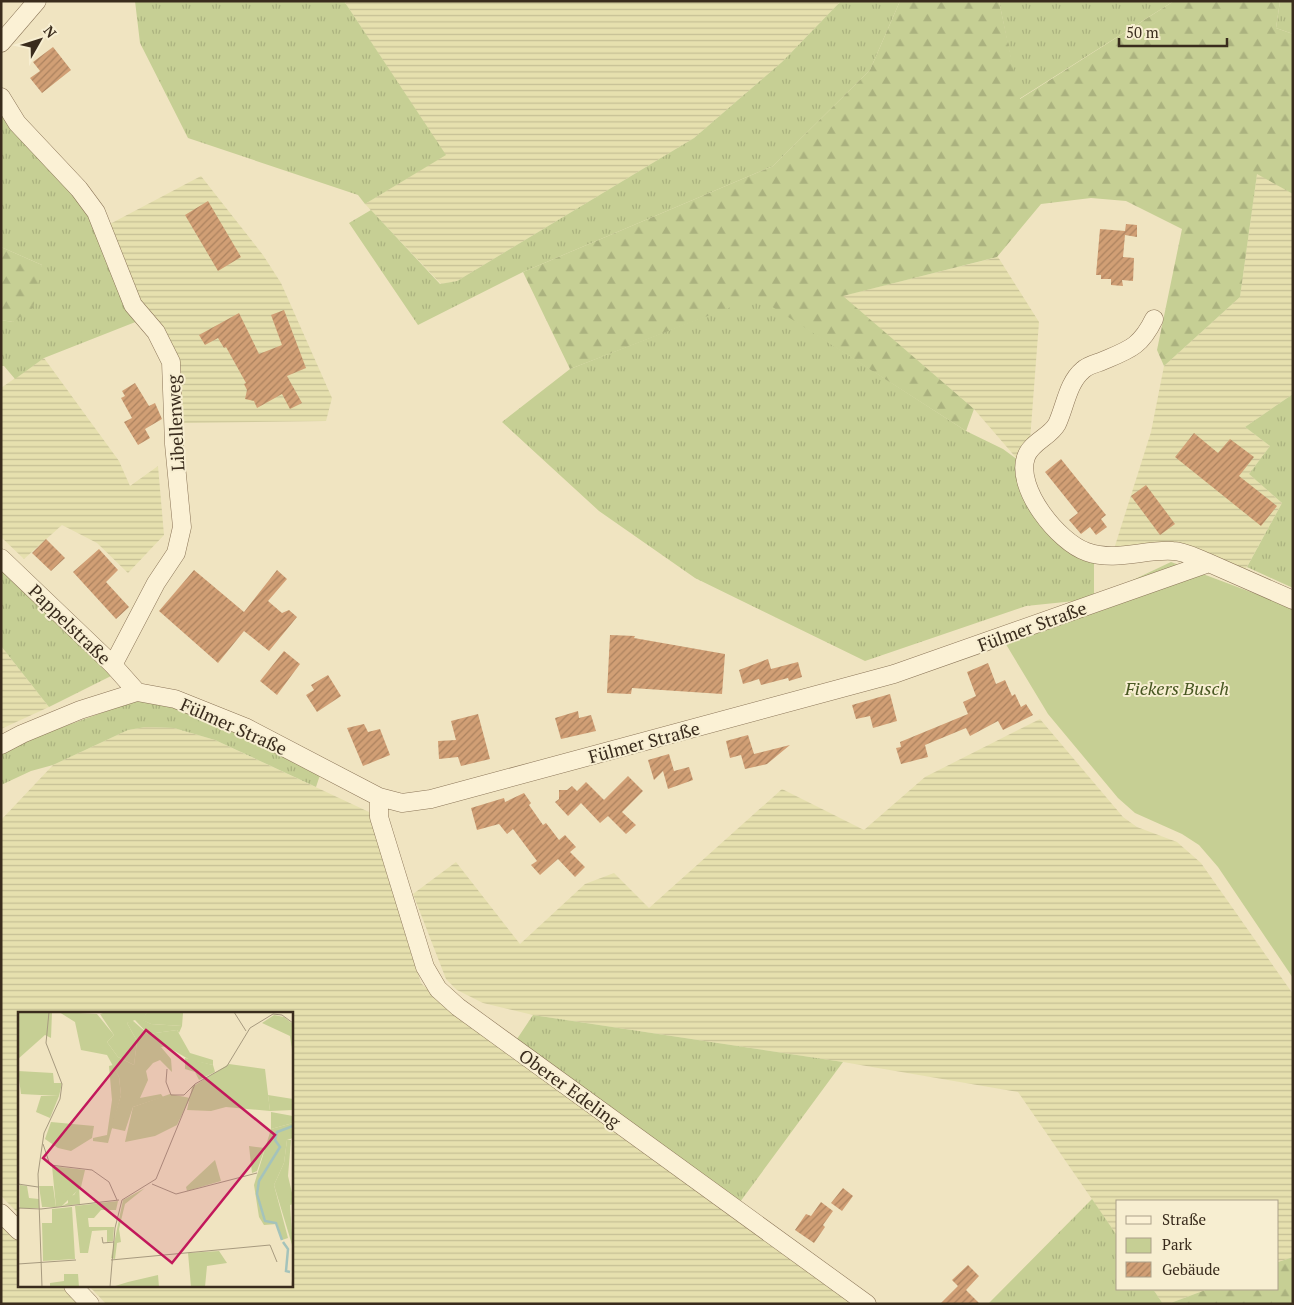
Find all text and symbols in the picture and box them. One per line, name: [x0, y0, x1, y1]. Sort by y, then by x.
north arrow: [15, 15, 65, 65]
scale bar: [1119, 15, 1226, 47]
text: N: [40, 21, 61, 42]
text: 50 m: [1126, 22, 1159, 42]
street label: Libellenweg: [160, 374, 189, 472]
street label: Pappelstraße: [24, 579, 116, 669]
street label: Fülmer Straße: [974, 595, 1090, 657]
park label: Fiekers Busch: [1124, 676, 1229, 700]
street label: Fülmer Straße: [177, 692, 291, 760]
street label: Fülmer Straße: [586, 716, 702, 768]
inset map: [18, 1012, 292, 1288]
street label: Oberer Edeling: [514, 1043, 626, 1133]
legend: [1116, 1200, 1279, 1290]
text: Straße: [1162, 1209, 1206, 1229]
text: Park: [1162, 1234, 1192, 1254]
text: Gebäude: [1162, 1259, 1220, 1279]

